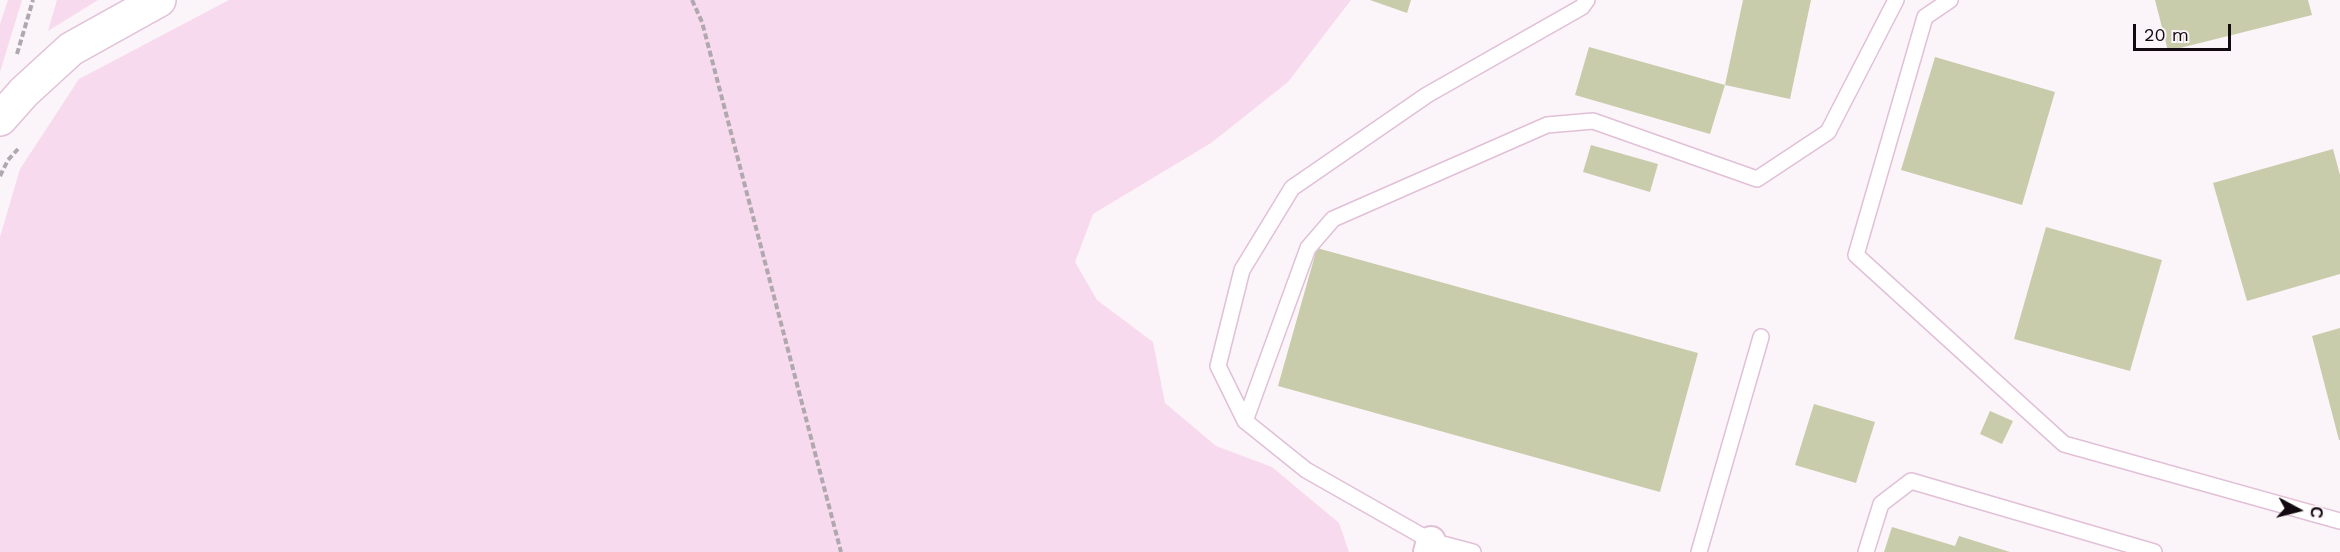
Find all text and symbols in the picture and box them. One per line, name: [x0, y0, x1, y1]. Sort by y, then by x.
scale bar: [2136, 12, 2234, 50]
text: 20 m: [2144, 24, 2189, 45]
north arrow: [2268, 480, 2328, 540]
text: С: [2306, 505, 2326, 519]

